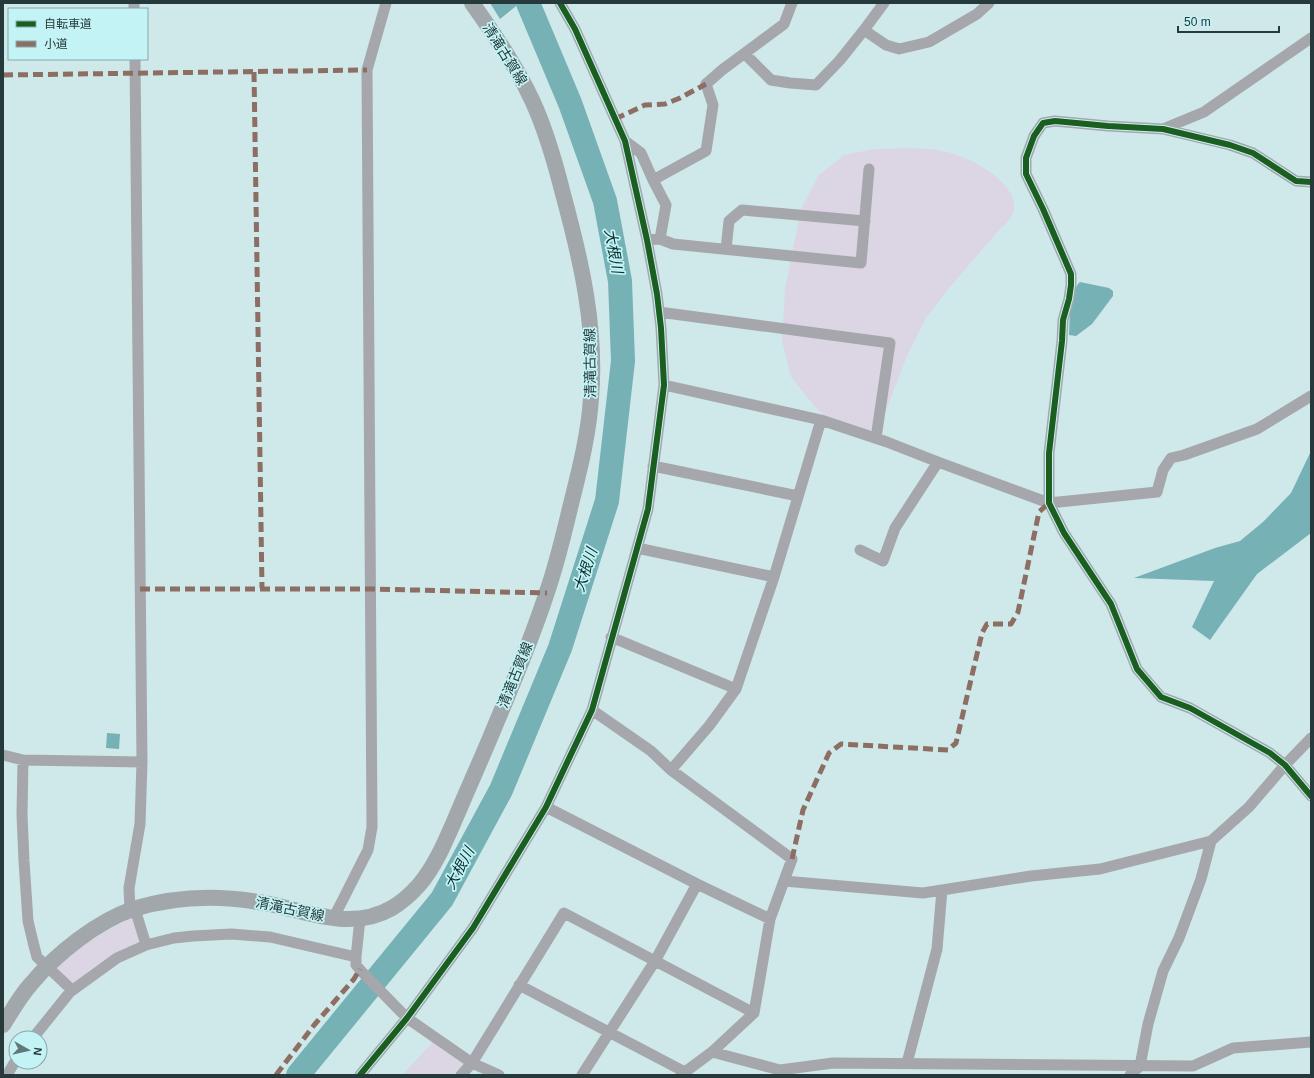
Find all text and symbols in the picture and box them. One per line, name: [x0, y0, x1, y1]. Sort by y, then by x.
legend: [8, 8, 148, 60]
scale bar: [1178, 8, 1279, 34]
text: 50 m: [1184, 15, 1211, 29]
text: 自転車道: [44, 17, 92, 31]
street label: 清滝古賀線: [480, 20, 530, 88]
text: 小道: [44, 37, 68, 51]
water label: 大根川: [602, 227, 627, 277]
street label: 清滝古賀線: [581, 328, 599, 398]
water label: 大根川: [570, 544, 601, 594]
street label: 清滝古賀線: [494, 640, 536, 710]
water label: 大根川: [441, 842, 478, 892]
street label: 清滝古賀線: [254, 894, 326, 924]
north arrow: [8, 1030, 48, 1070]
text: N: [31, 1047, 44, 1056]

